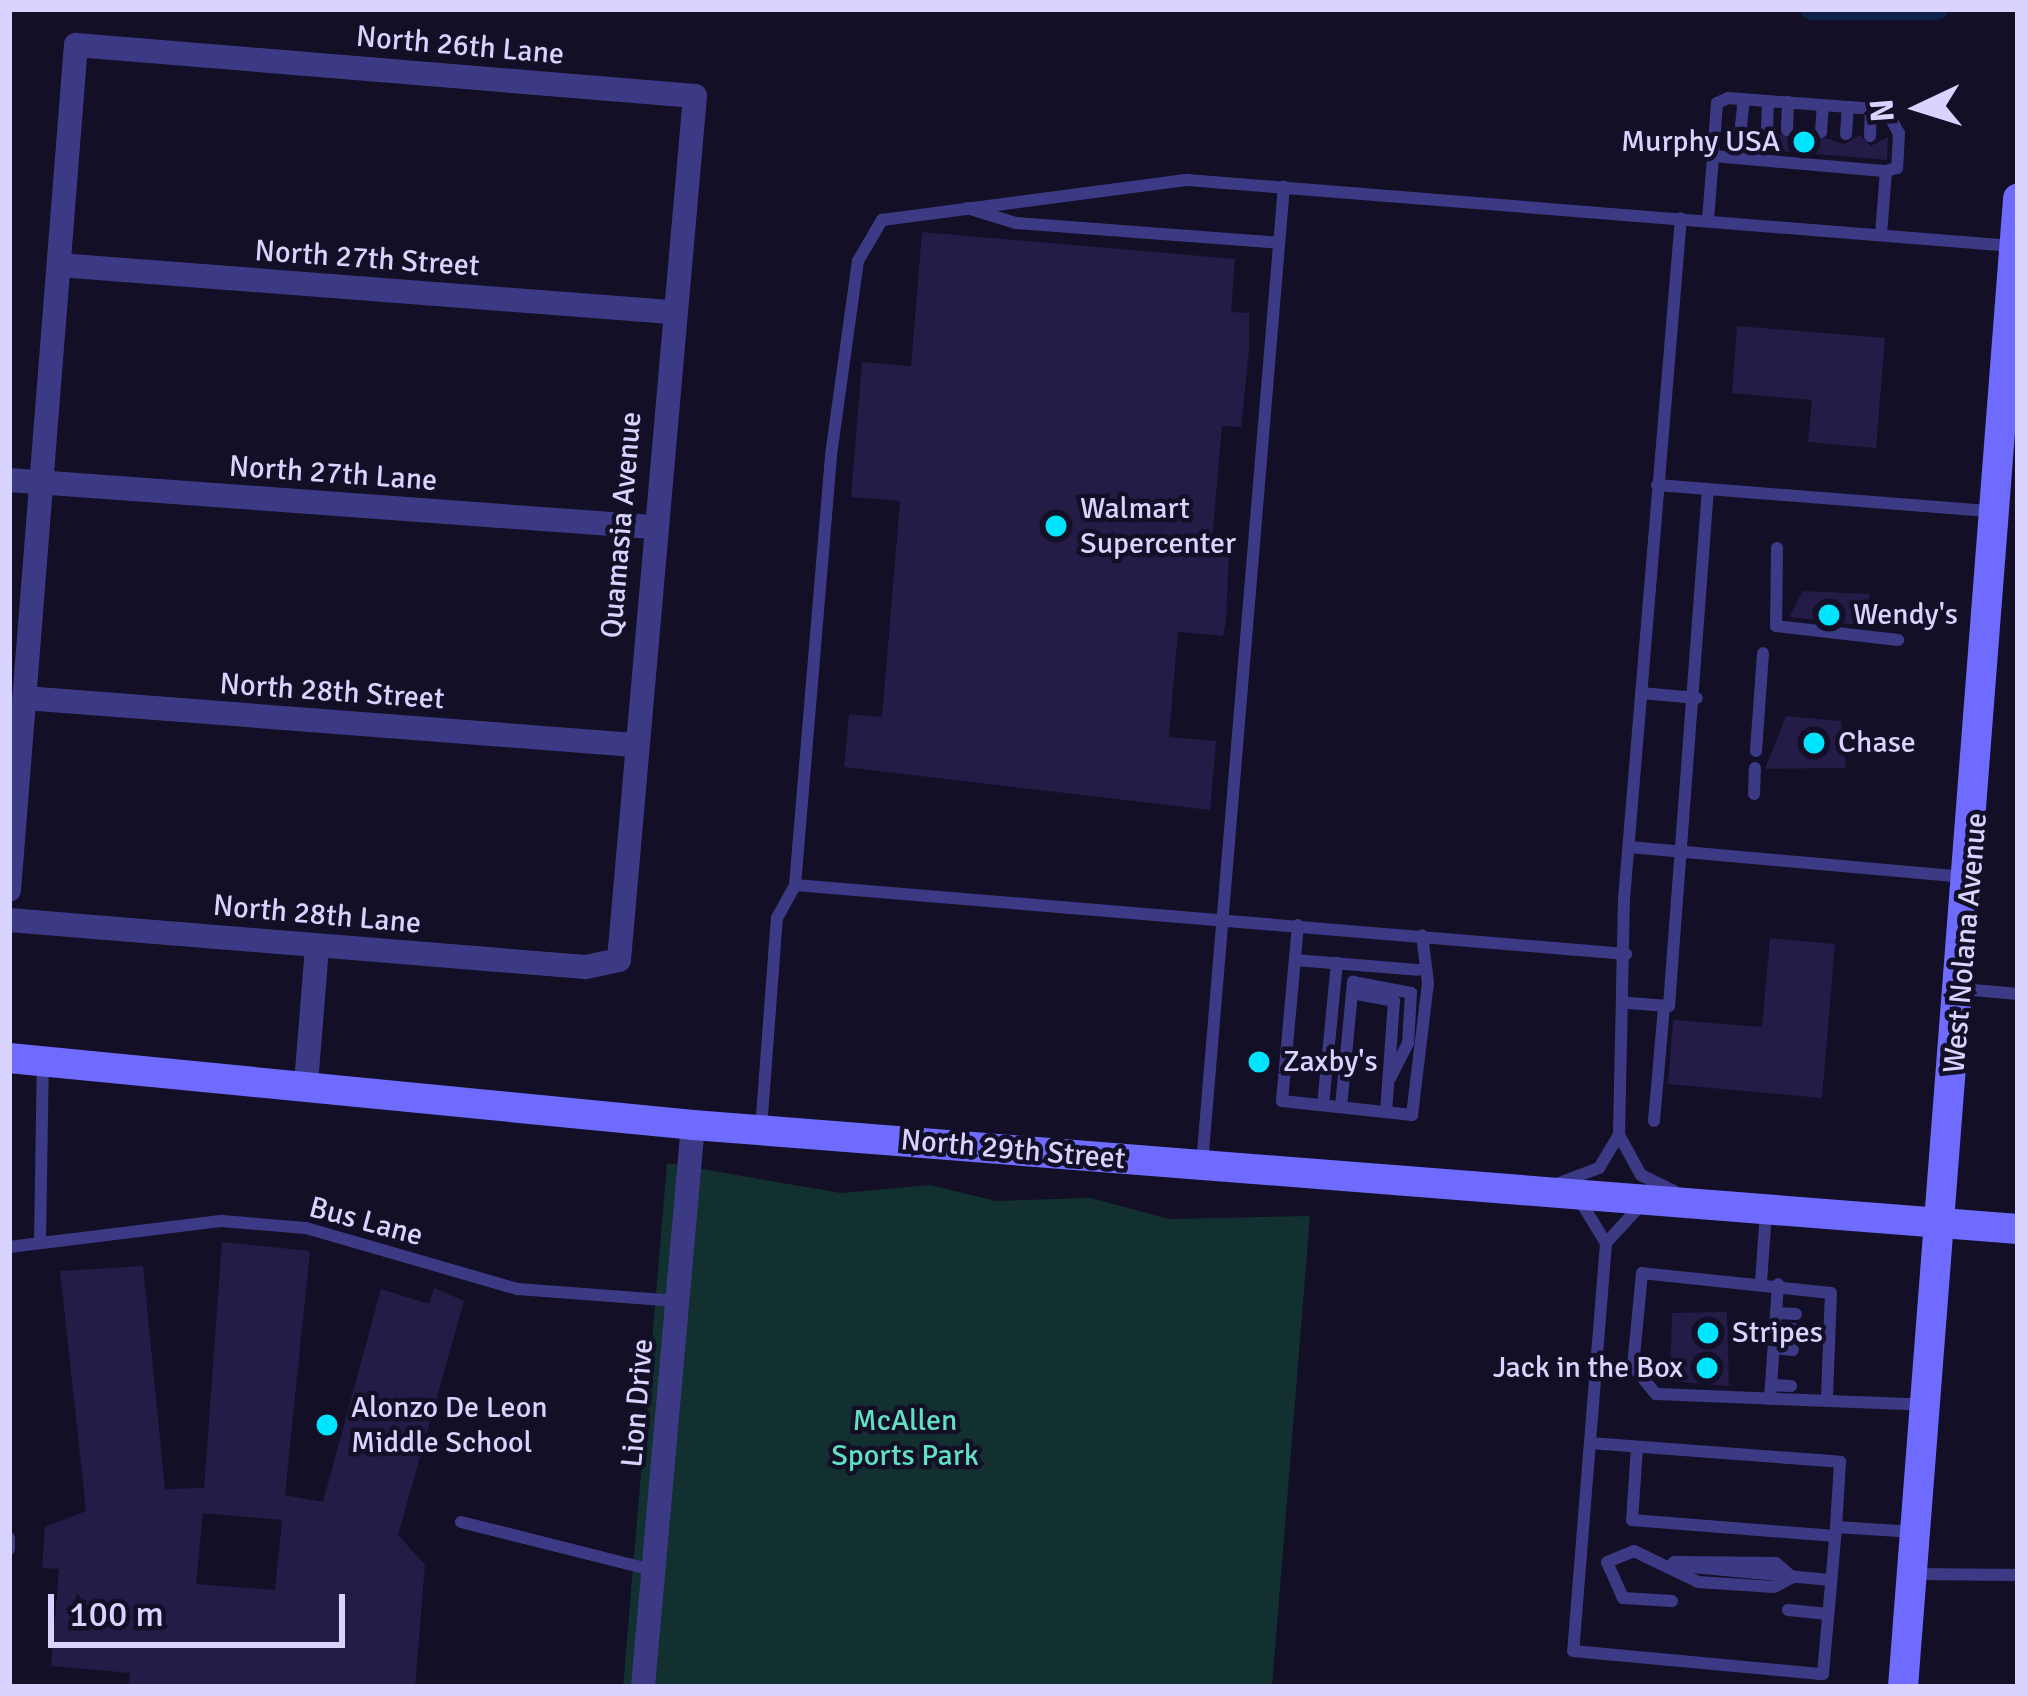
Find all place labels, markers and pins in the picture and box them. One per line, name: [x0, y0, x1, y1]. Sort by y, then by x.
place label: Murphy USA: [1621, 124, 1780, 160]
marker: Murphy USA: [1791, 129, 1817, 155]
place label: Walmart Supercenter: [1080, 491, 1236, 562]
marker: Walmart Supercenter: [1043, 513, 1069, 539]
place label: Wendy's: [1853, 597, 1958, 633]
marker: Wendy's: [1816, 602, 1842, 628]
place label: Chase: [1838, 725, 1916, 761]
marker: Chase: [1801, 730, 1827, 756]
place label: Zaxby's: [1283, 1044, 1378, 1080]
marker: Zaxby's: [1246, 1049, 1272, 1075]
place label: Stripes: [1732, 1315, 1823, 1351]
marker: Stripes: [1695, 1320, 1721, 1346]
place label: Jack in the Box: [1493, 1350, 1683, 1386]
marker: Jack in the Box: [1694, 1355, 1720, 1381]
place label: Alonzo De Leon Middle School: [351, 1390, 548, 1460]
marker: Alonzo De Leon Middle School: [314, 1412, 340, 1438]

